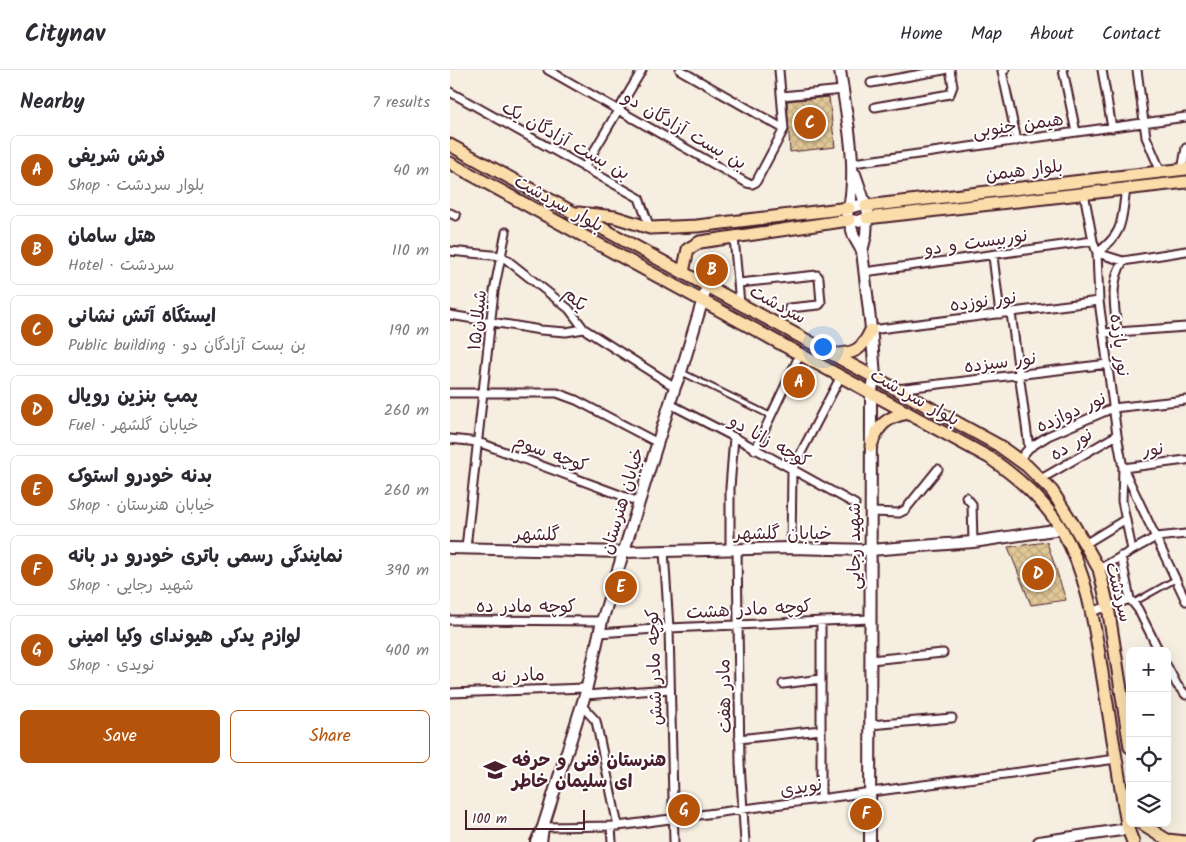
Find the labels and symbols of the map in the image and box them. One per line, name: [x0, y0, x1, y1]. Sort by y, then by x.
street label: بن بست آزادگان دو: [615, 83, 752, 179]
street label: بن بست آزادگان یک: [496, 94, 635, 189]
pin: C: [794, 104, 826, 142]
street label: هیمن جنوبی: [971, 106, 1065, 147]
street label: بلوار هیمن: [984, 152, 1065, 191]
street label: بلوار سردشت: [508, 168, 609, 241]
street label: نوربیست و دو: [921, 222, 1030, 265]
pin: B: [696, 251, 728, 289]
street label: سردشت: [743, 278, 811, 333]
street label: یکم: [556, 281, 594, 319]
street label: نور نوزده: [948, 284, 1018, 321]
street label: شیلان۱۵: [461, 288, 496, 352]
street label: نور یازده: [1100, 312, 1137, 378]
your location: [810, 334, 836, 360]
street label: نور سیزده: [962, 345, 1038, 382]
street label: بلوار سردشت: [864, 362, 965, 435]
pin: A: [783, 363, 815, 401]
street label: نور دوازده: [1032, 385, 1111, 442]
street label: کوچه زانا دو: [721, 407, 816, 477]
street label: نور ده: [1045, 421, 1099, 470]
street label: کوچه سوم: [509, 427, 592, 481]
street label: نور: [1140, 435, 1165, 466]
street label: خیابان هنرستان: [593, 444, 653, 558]
street label: شهید رجایی: [841, 503, 870, 589]
street label: خیابان گلشهر: [732, 520, 832, 549]
street label: گلشهر: [512, 521, 560, 550]
pin: D: [1022, 555, 1054, 593]
street label: سردشت: [1096, 559, 1139, 626]
pin: E: [605, 568, 637, 606]
street label: کوچه مادر ده: [476, 593, 576, 622]
street label: کوچه مادر هشت: [686, 593, 813, 628]
street label: کوچه مادر شش: [639, 608, 672, 726]
street label: مادر هفت: [710, 658, 741, 734]
street label: مادر نه: [491, 661, 545, 692]
place label: هنرستان فنی و حرفه ای سلیمان خاطر: [510, 747, 666, 797]
school or university icon: هنرستان فنی و حرفه ای سلیمان خاطر: [482, 757, 508, 783]
street label: نویدی: [778, 771, 825, 806]
pin: G: [668, 791, 700, 829]
pin: F: [850, 795, 882, 833]
scale bar: [465, 807, 585, 830]

